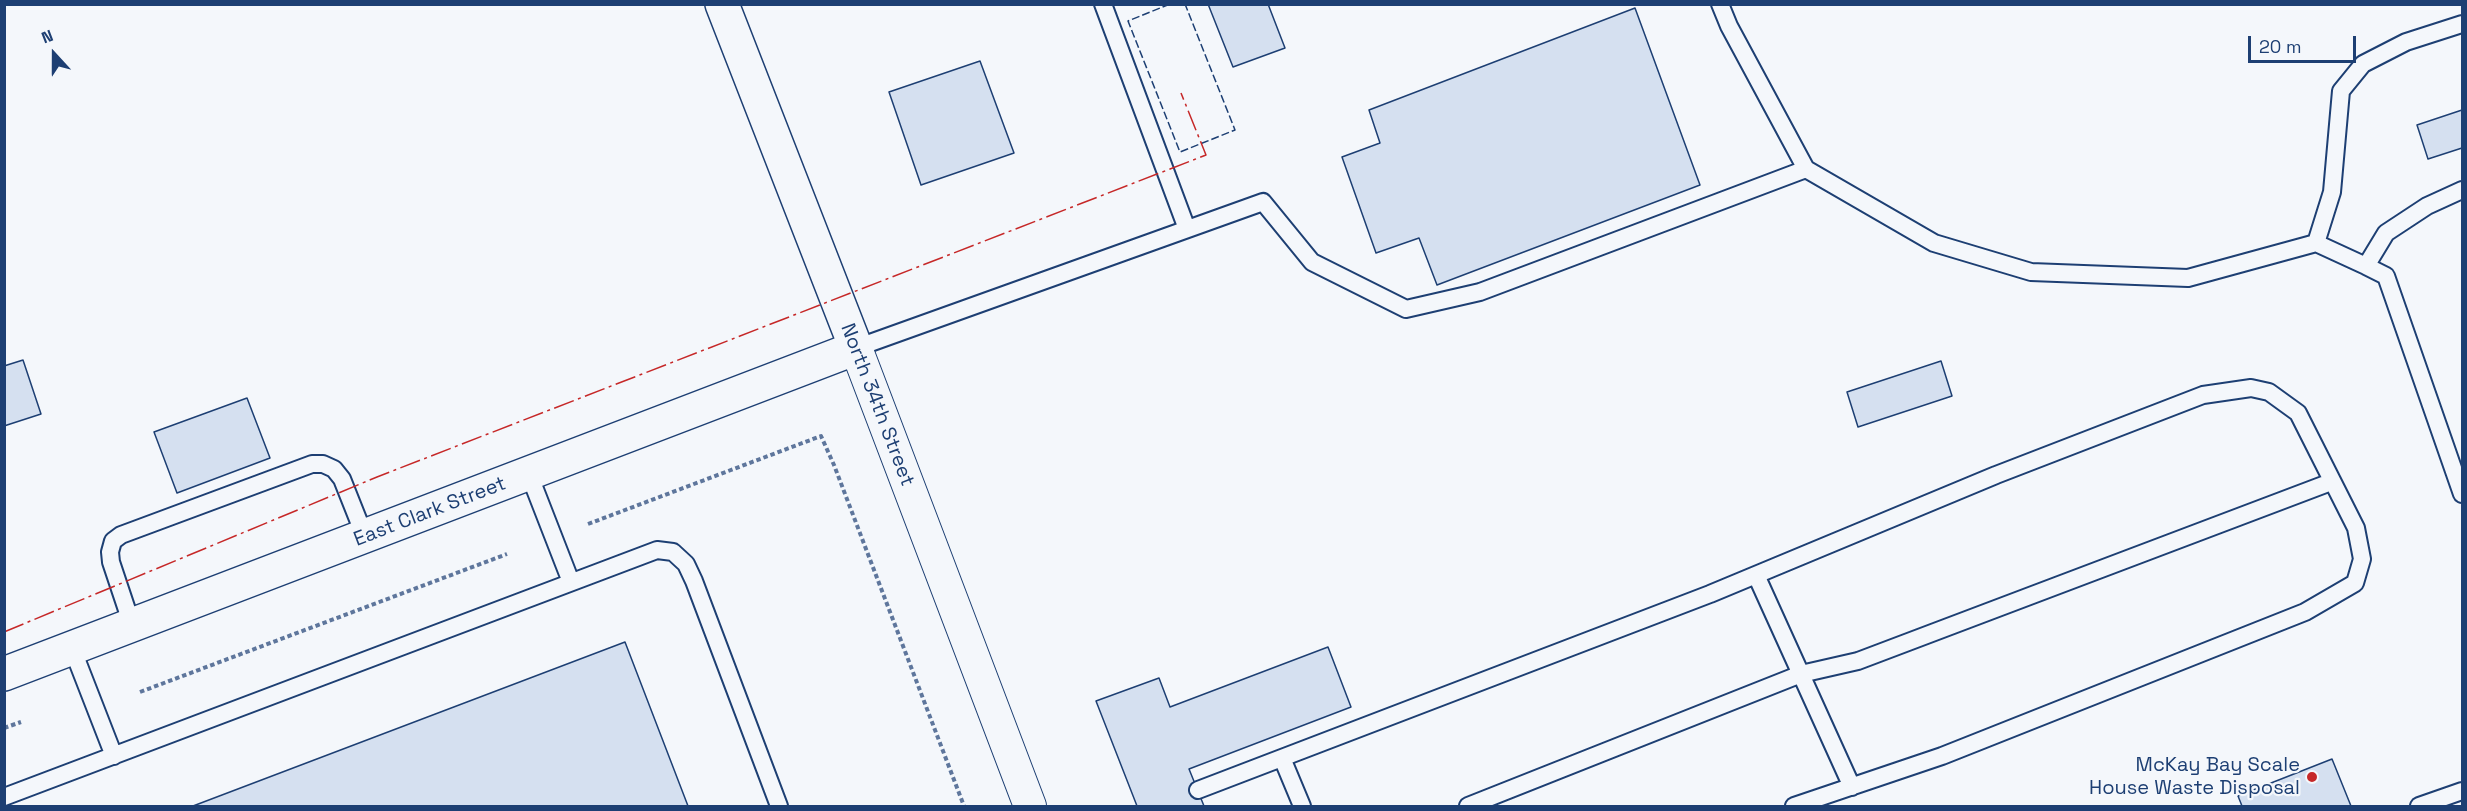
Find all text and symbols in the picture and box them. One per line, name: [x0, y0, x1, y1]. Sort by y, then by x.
north arrow: [24, 24, 84, 84]
scale bar: [2251, 24, 2359, 62]
text: N: [39, 25, 56, 48]
text: 20 m: [2259, 35, 2302, 58]
street label: North 34th Street: [835, 320, 919, 490]
street label: East Clark Street: [350, 472, 510, 552]
place label: McKay Bay Scale House Waste Disposal: [2089, 754, 2300, 801]
marker: McKay Bay Scale House Waste Disposal: [2305, 770, 2319, 784]

